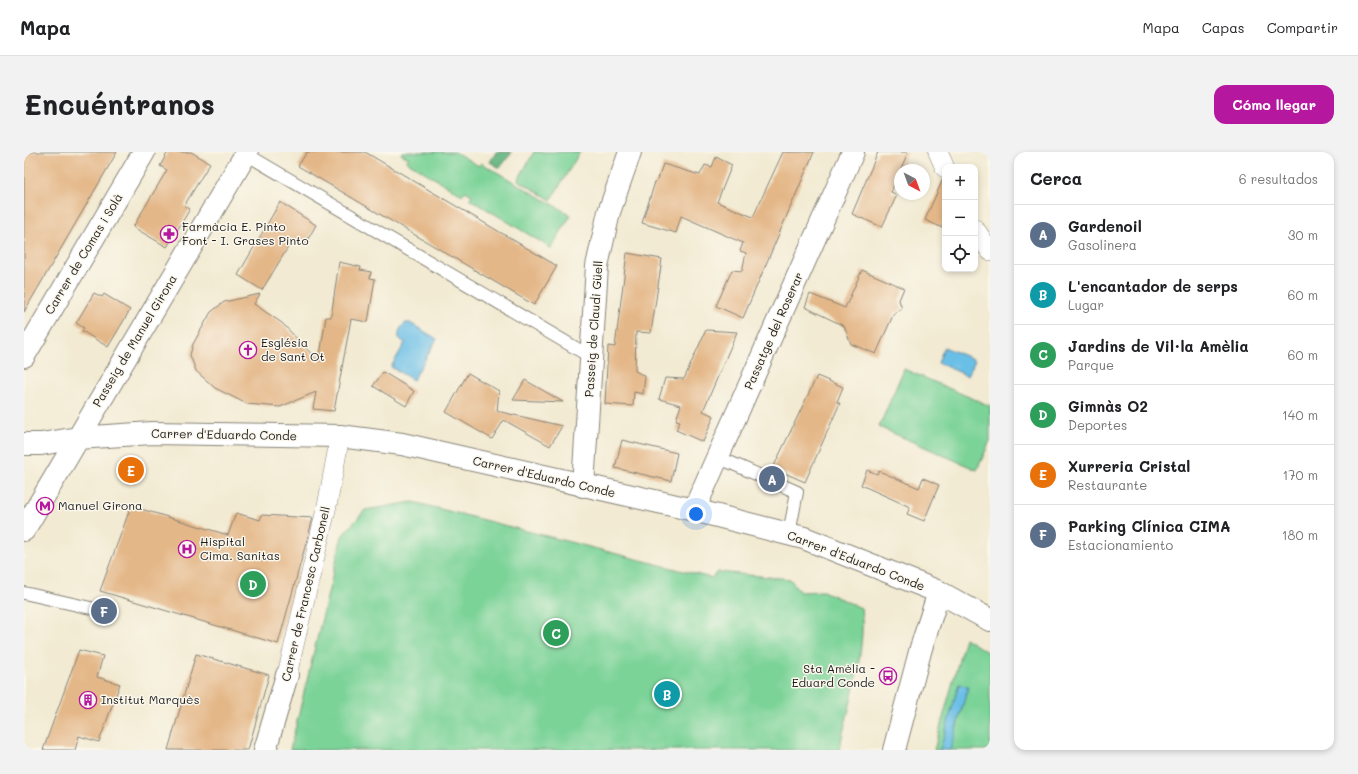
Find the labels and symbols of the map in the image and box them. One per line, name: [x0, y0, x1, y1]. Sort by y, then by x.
north arrow: [894, 164, 930, 200]
street label: Carrer de Comas i Solà: [41, 190, 126, 317]
place label: Farmàcia E. Pinto Font - I. Grases Pinto: [182, 218, 309, 248]
pharmacy icon: Farmàcia E. Pinto Font - I. Grases Pinto: [159, 224, 179, 244]
street label: Passeig de Claudi Güell: [580, 260, 606, 398]
street label: Passatge del Roserar: [740, 269, 806, 392]
street label: Passeig de Manuel Girona: [88, 271, 180, 410]
place label: Església de Sant Ot: [261, 334, 325, 364]
church icon: Església de Sant Ot: [238, 340, 258, 360]
street label: Carrer d'Eduardo Conde: [151, 425, 297, 443]
street label: Carrer d'Eduardo Conde: [471, 452, 617, 500]
pin: E: [118, 455, 144, 485]
pin: A: [759, 464, 785, 494]
metro station icon: Manuel Girona: [35, 496, 55, 516]
place label: Manuel Girona: [58, 497, 142, 513]
your location: [686, 504, 706, 524]
street label: Carrer de Francesc Carbonell: [277, 505, 333, 683]
street label: Carrer d'Eduardo Conde: [785, 526, 927, 594]
place label: Hispital Cima. Sanitas: [200, 533, 280, 563]
hospital icon: Hispital Cima. Sanitas: [177, 539, 197, 559]
pin: D: [240, 569, 266, 599]
pin: F: [91, 596, 117, 626]
pin: C: [543, 618, 569, 648]
place label: Sta Amèlia - Eduard Conde: [792, 660, 875, 690]
bus stop icon: Sta Amèlia - Eduard Conde: [878, 666, 898, 686]
pin: B: [654, 679, 680, 709]
building icon: Institut Marquès: [78, 690, 98, 710]
place label: Institut Marquès: [101, 691, 200, 707]

